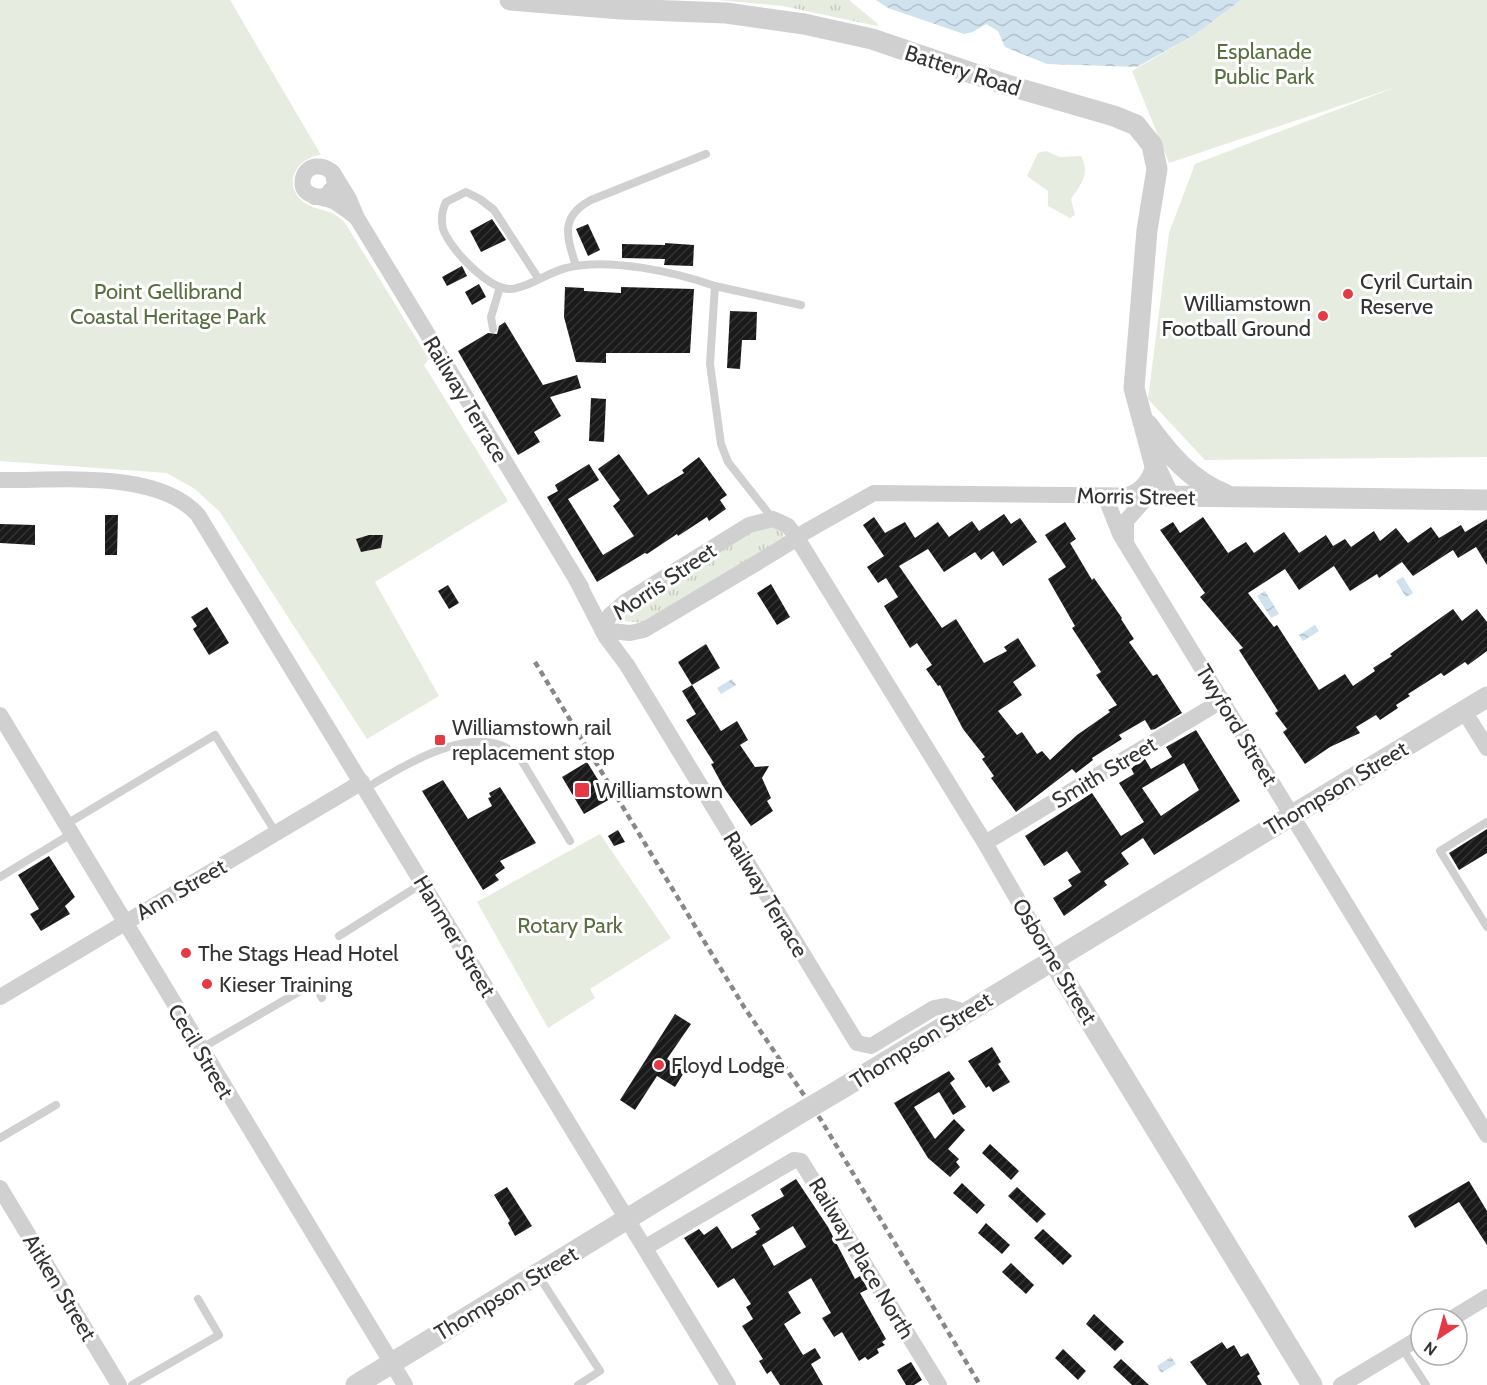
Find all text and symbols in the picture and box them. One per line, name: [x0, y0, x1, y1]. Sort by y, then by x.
park label: Esplanade Public Park: [1214, 38, 1314, 90]
street label: Battery Road: [902, 39, 1024, 102]
place label: Cyril Curtain Reserve: [1360, 268, 1473, 320]
park label: Point Gellibrand Coastal Heritage Park: [70, 278, 266, 330]
marker: Cyril Curtain Reserve: [1341, 287, 1355, 301]
place label: Williamstown Football Ground: [1161, 290, 1311, 342]
marker: Williamstown Football Ground: [1316, 309, 1330, 323]
street label: Railway Terrace: [417, 331, 514, 467]
street label: Morris Street: [1076, 482, 1196, 511]
street label: Morris Street: [607, 537, 722, 626]
street label: Twyford Street: [1190, 660, 1284, 791]
place label: Williamstown rail replacement stop: [452, 714, 615, 766]
street label: Smith Street: [1047, 730, 1162, 814]
marker: Williamstown rail replacement stop: [433, 733, 447, 747]
street label: Thompson Street: [1260, 735, 1413, 842]
place label: Williamstown: [596, 777, 723, 804]
marker: Williamstown: [573, 781, 591, 799]
street label: Railway Terrace: [717, 826, 814, 962]
street label: Ann Street: [131, 853, 232, 926]
street label: Hanmer Street: [408, 871, 502, 1003]
street label: Osborne Street: [1006, 893, 1103, 1030]
park label: Rotary Park: [517, 912, 623, 939]
place label: The Stags Head Hotel: [198, 940, 399, 967]
marker: The Stags Head Hotel: [179, 946, 193, 960]
place label: Kieser Training: [219, 971, 353, 998]
marker: Kieser Training: [200, 977, 214, 991]
street label: Thompson Street: [845, 986, 998, 1095]
street label: Cecil Street: [162, 999, 240, 1104]
place label: Floyd Lodge: [671, 1052, 785, 1079]
marker: Floyd Lodge: [652, 1058, 666, 1072]
street label: Railway Place North: [803, 1173, 920, 1344]
street label: Aitken Street: [17, 1229, 102, 1346]
street label: Thompson Street: [430, 1240, 583, 1347]
north arrow: [1409, 1307, 1469, 1367]
text: N: [1420, 1338, 1441, 1360]

